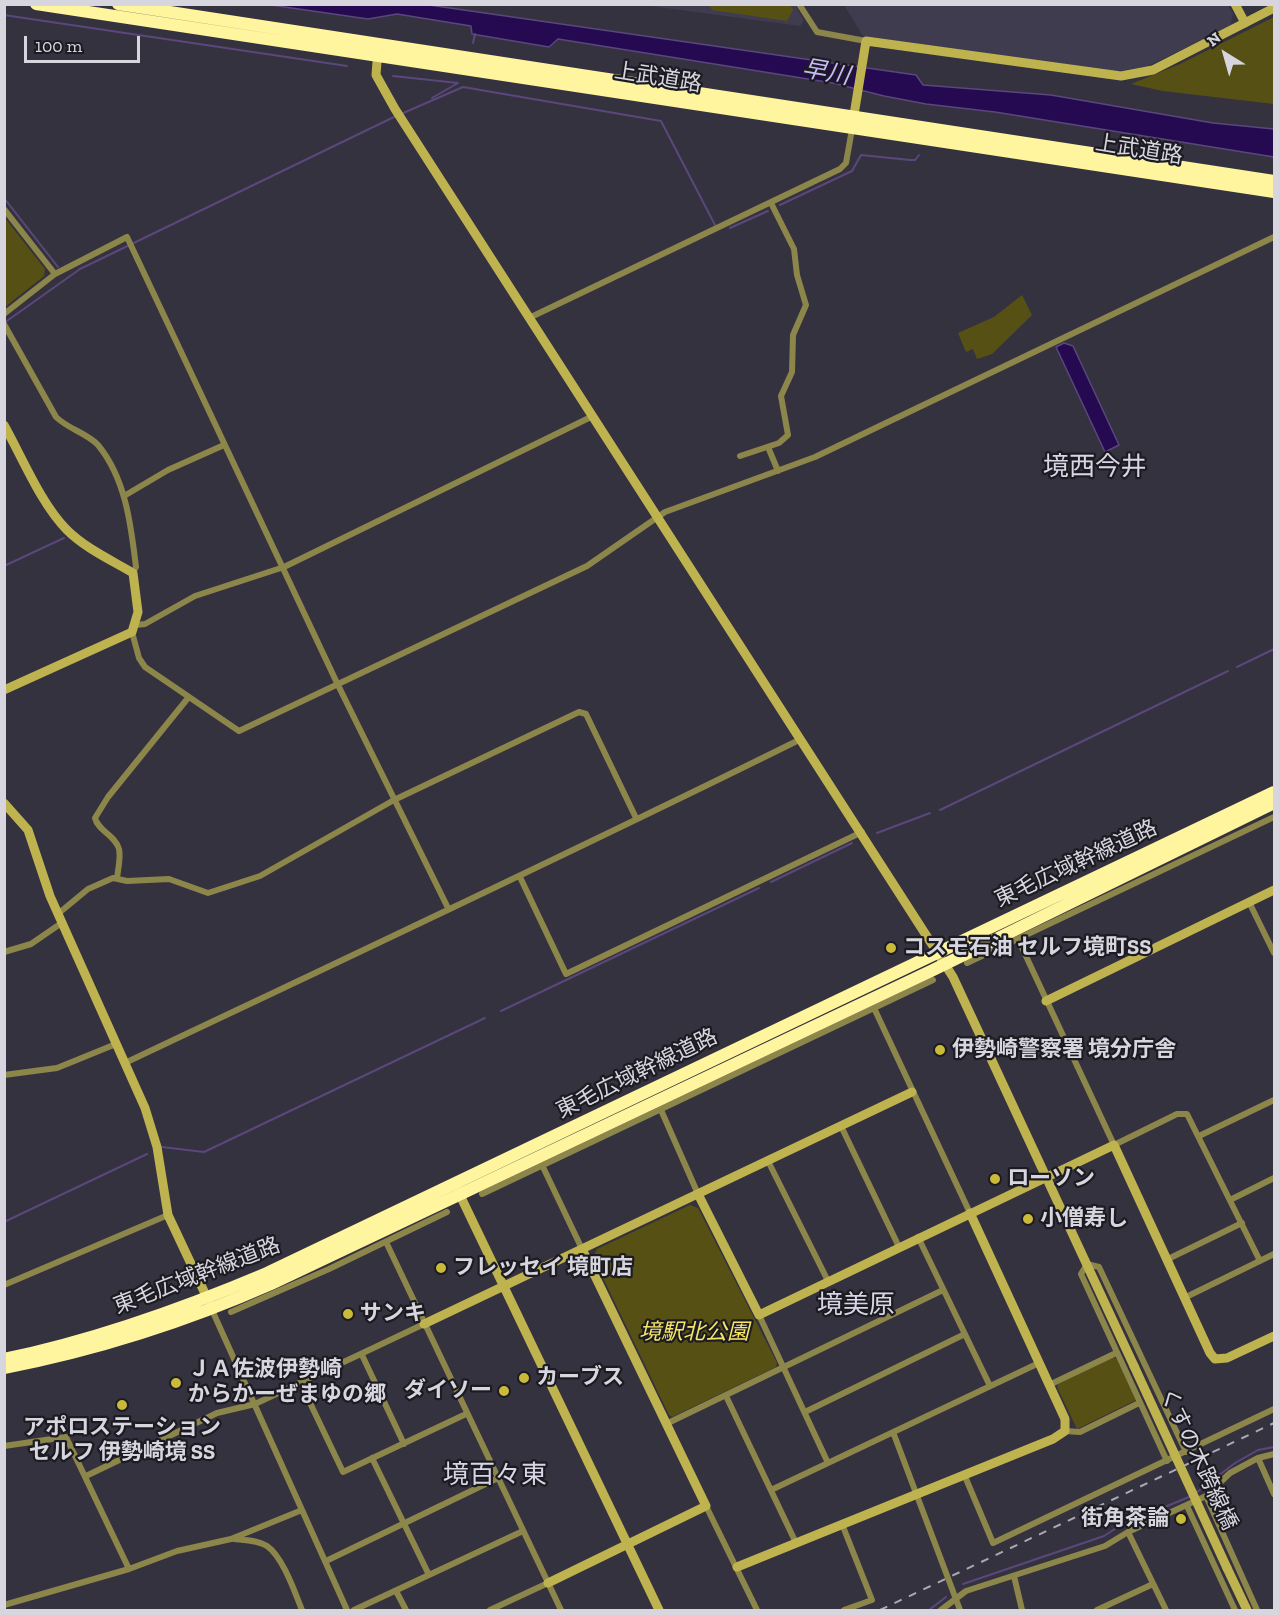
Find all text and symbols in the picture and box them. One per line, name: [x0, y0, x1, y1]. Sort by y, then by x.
scale bar: [27, 24, 142, 62]
north arrow: [1195, 24, 1255, 84]
text: N: [1203, 28, 1224, 50]
text: 100 m: [35, 35, 82, 57]
water label: 早川: [800, 55, 852, 91]
street label: 上武道路: [612, 58, 704, 98]
street label: 上武道路: [1093, 130, 1185, 170]
district label: 境西今井: [1043, 452, 1147, 484]
street label: 東毛広域幹線道路: [991, 815, 1161, 913]
place label: コスモ石油 セルフ境町SS: [903, 935, 1152, 961]
marker: コスモ石油 セルフ境町SS: [884, 941, 898, 955]
street label: 東毛広域幹線道路: [552, 1024, 722, 1124]
place label: 伊勢崎警察署 境分庁舎: [952, 1037, 1176, 1063]
marker: 伊勢崎警察署 境分庁舎: [933, 1043, 947, 1057]
place label: ローソン: [1007, 1166, 1095, 1192]
marker: ローソン: [988, 1172, 1002, 1186]
place label: 小僧寿し: [1040, 1206, 1128, 1232]
marker: 小僧寿し: [1021, 1212, 1035, 1226]
street label: 東毛広域幹線道路: [110, 1232, 284, 1320]
place label: フレッセイ 境町店: [453, 1255, 633, 1281]
marker: フレッセイ 境町店: [434, 1261, 448, 1275]
district label: 境美原: [817, 1290, 895, 1322]
place label: サンキ: [360, 1301, 426, 1327]
marker: サンキ: [341, 1307, 355, 1321]
park label: 境駅北公園: [639, 1320, 749, 1346]
place label: ＪＡ佐波伊勢崎 からかーぜまゆの郷: [188, 1357, 386, 1408]
place label: カーブス: [536, 1365, 624, 1391]
marker: カーブス: [517, 1371, 531, 1385]
marker: ＪＡ佐波伊勢崎 からかーぜまゆの郷: [169, 1376, 183, 1390]
place label: ダイソー: [404, 1378, 492, 1404]
marker: ダイソー: [497, 1384, 511, 1398]
street label: くすの木跨線橋: [1153, 1384, 1243, 1534]
marker: アポロステーション セルフ 伊勢崎境 SS: [115, 1398, 129, 1412]
place label: アポロステーション セルフ 伊勢崎境 SS: [23, 1415, 221, 1466]
district label: 境百々東: [443, 1460, 547, 1492]
place label: 街角茶論: [1081, 1506, 1169, 1532]
marker: 街角茶論: [1174, 1512, 1188, 1526]

